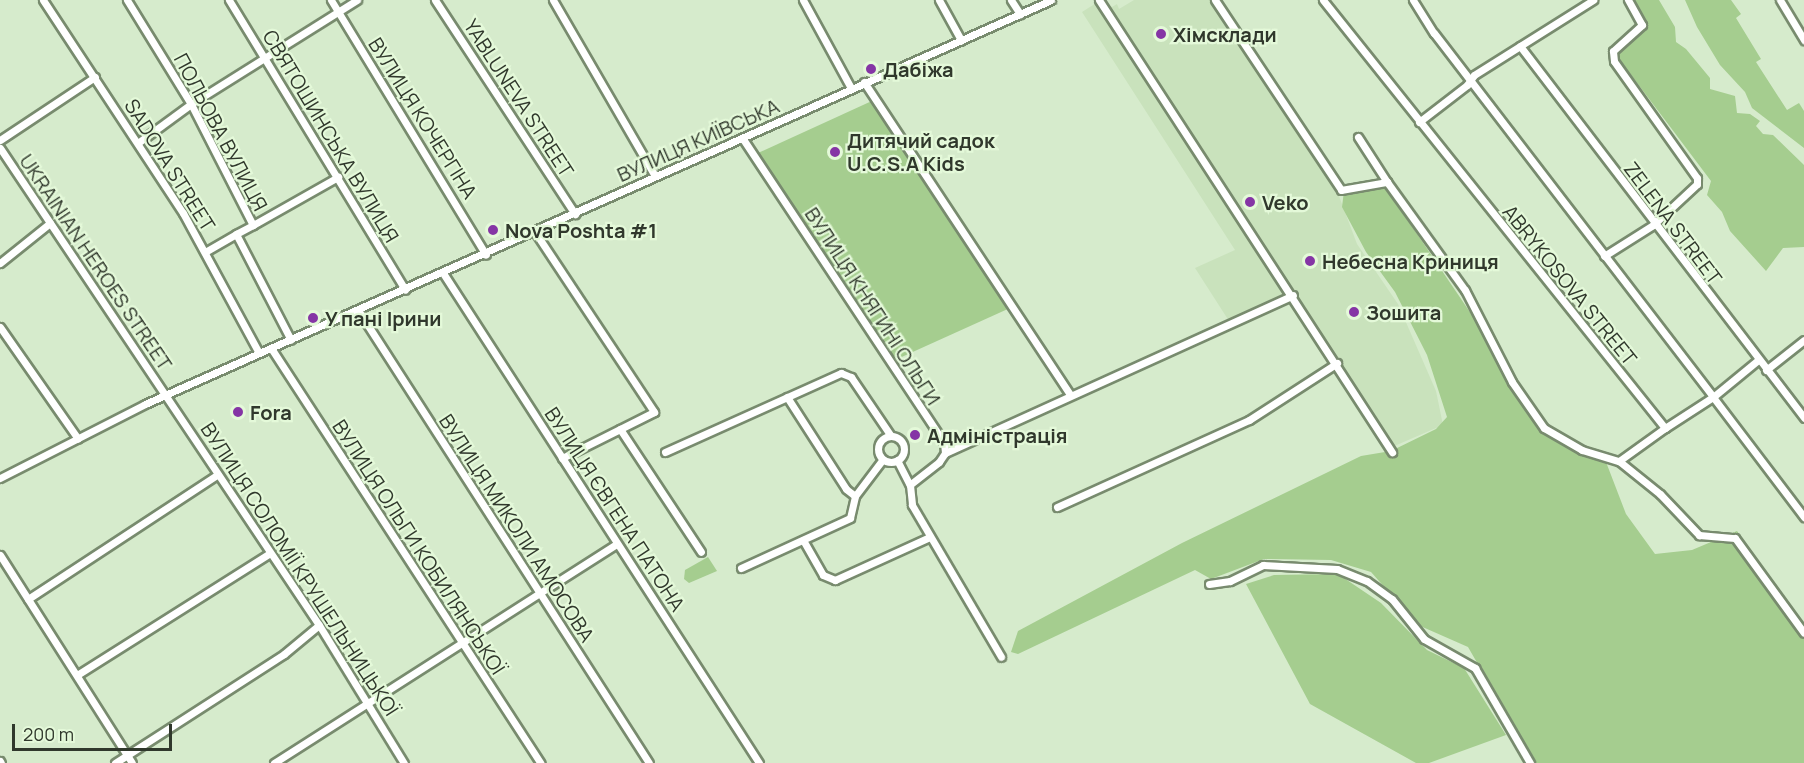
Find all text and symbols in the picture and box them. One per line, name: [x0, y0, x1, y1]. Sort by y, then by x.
street label: YABLUNEVA STREET: [459, 15, 579, 181]
place label: Хімсклади: [1173, 22, 1277, 46]
street label: СВЯТОШИНСЬКА ВУЛИЦЯ: [258, 25, 404, 247]
marker: Хімсклади: [1154, 27, 1168, 41]
street label: ВУЛИЦЯ КОЧЕРГІНА: [364, 33, 482, 203]
street label: ПОЛЬОВА ВУЛИЦЯ: [169, 49, 273, 215]
place label: Дабіжа: [883, 57, 954, 81]
marker: Дабіжа: [864, 62, 878, 76]
street label: ВУЛИЦЯ КИЇВСЬКА: [613, 93, 783, 187]
street label: SADOVA STREET: [120, 95, 220, 235]
place label: Дитячий садок U.C.S.A Kids: [847, 128, 995, 175]
marker: Дитячий садок U.C.S.A Kids: [828, 145, 842, 159]
street label: UKRAINIAN HEROES STREET: [15, 149, 177, 375]
street label: ZELENA STREET: [1619, 157, 1727, 289]
place label: Veko: [1262, 190, 1309, 214]
marker: Veko: [1243, 195, 1257, 209]
street label: ABRYKOSOVA STREET: [1498, 200, 1642, 370]
street label: ВУЛИЦЯ КНЯГИНІ ОЛЬГИ: [800, 203, 946, 409]
place label: Nova Poshta #1: [505, 218, 657, 242]
marker: Nova Poshta #1: [486, 223, 500, 237]
place label: Небесна Криниця: [1322, 249, 1499, 273]
marker: Небесна Криниця: [1303, 254, 1317, 268]
place label: Зошита: [1366, 300, 1441, 324]
marker: Зошита: [1347, 305, 1361, 319]
place label: У пані Ірини: [325, 306, 442, 330]
marker: У пані Ірини: [306, 311, 320, 325]
place label: Fora: [250, 400, 292, 424]
street label: ВУЛИЦЯ ЄВГЕНА ПАТОНА: [540, 403, 690, 615]
marker: Fora: [231, 405, 245, 419]
street label: ВУЛИЦЯ МИКОЛИ АМОСОВА: [434, 410, 600, 646]
street label: ВУЛИЦЯ ОЛЬГИ КОБИЛЯНСЬКОЇ: [328, 415, 510, 679]
street label: ВУЛИЦЯ СОЛОМІЇ КРУШЕЛЬНИЦЬКОЇ: [196, 418, 404, 720]
place label: Адміністрація: [927, 423, 1067, 447]
marker: Адміністрація: [908, 428, 922, 442]
scale bar: [15, 712, 176, 750]
text: 200 m: [23, 722, 74, 746]

